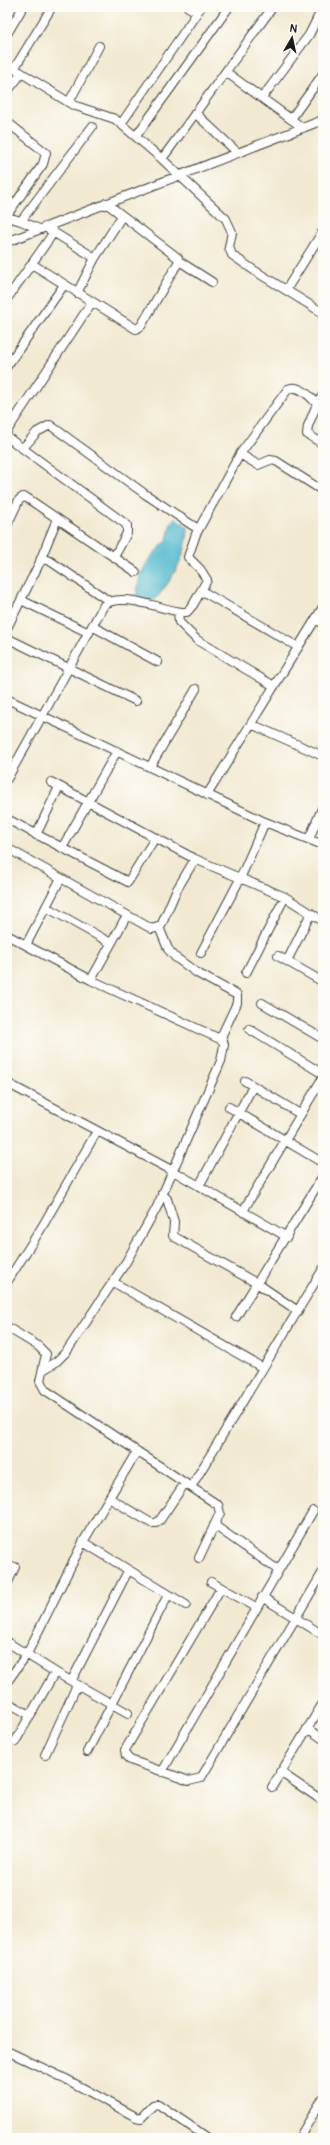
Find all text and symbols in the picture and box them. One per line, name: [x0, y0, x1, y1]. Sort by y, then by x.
north arrow: [272, 18, 312, 58]
text: N: [289, 22, 299, 36]

